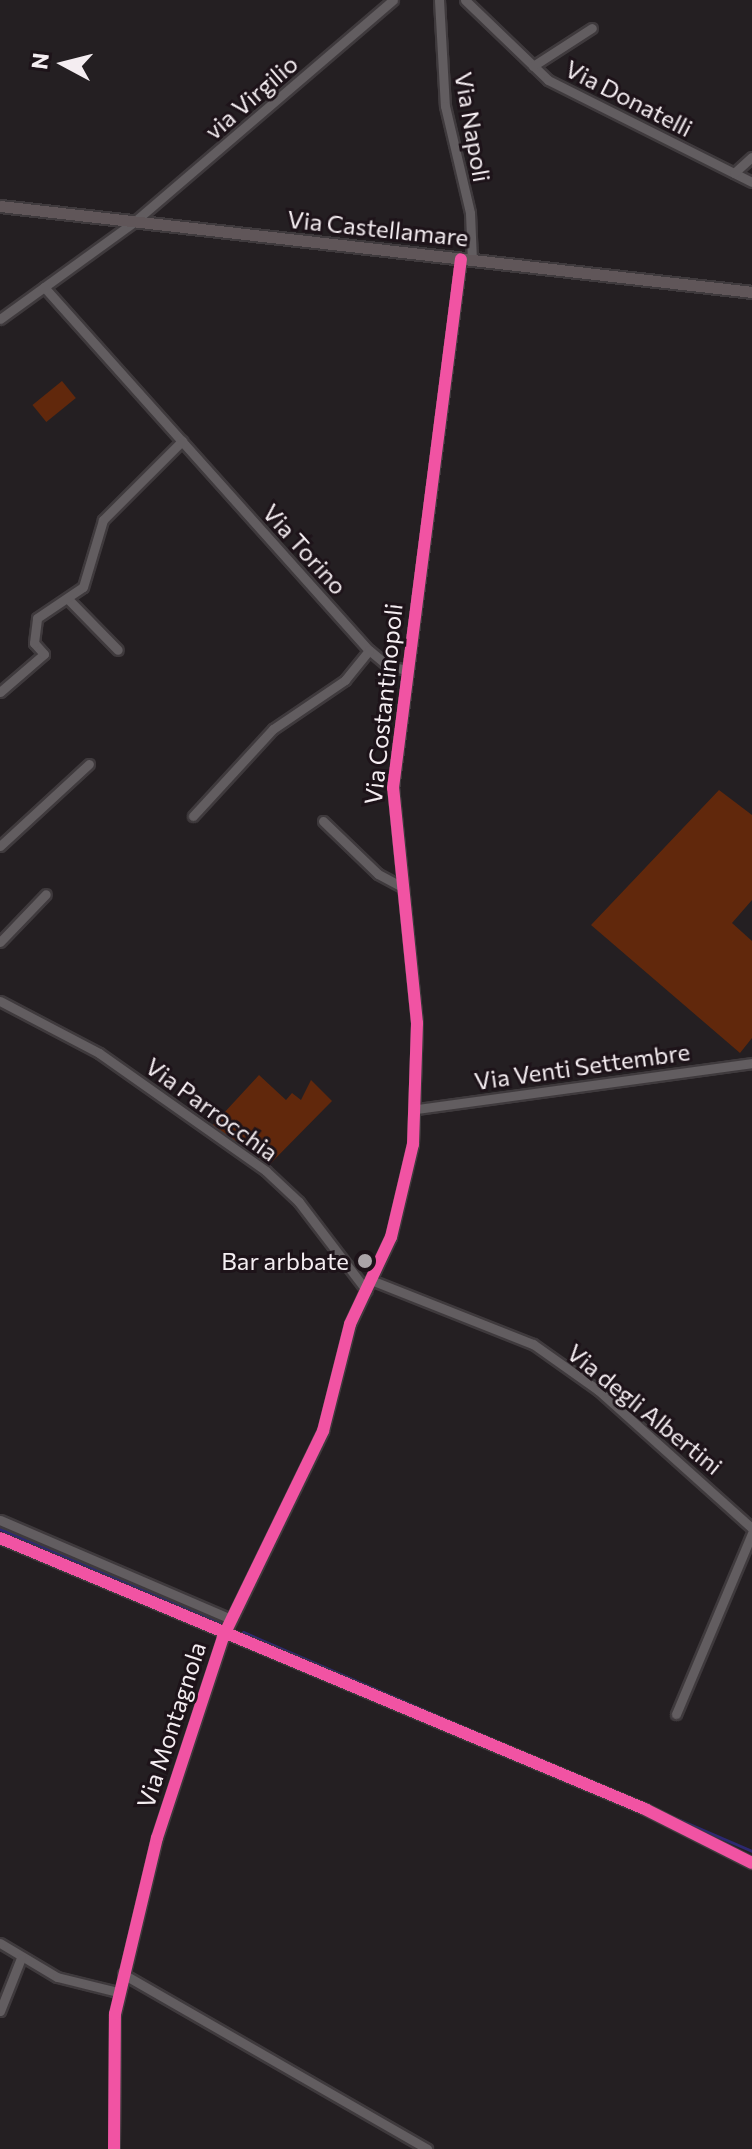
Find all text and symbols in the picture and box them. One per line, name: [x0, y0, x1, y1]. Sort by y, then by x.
north arrow: [24, 24, 104, 104]
street label: via Virgilio: [199, 49, 303, 145]
text: N: [25, 51, 54, 71]
street label: Via Donatelli: [561, 54, 697, 142]
street label: Via Napoli: [449, 70, 497, 184]
street label: Via Castellamare: [286, 204, 470, 252]
street label: Via Torino: [257, 498, 353, 600]
street label: Via Costantinopoli: [358, 602, 408, 806]
street label: Via Venti Settembre: [472, 1037, 692, 1095]
street label: Via Parrocchia: [140, 1051, 284, 1167]
place label: Bar arbbate: [221, 1247, 349, 1275]
marker: Bar arbbate: [356, 1252, 374, 1270]
street label: Via degli Albertini: [562, 1338, 728, 1480]
street label: Via Montagnola: [131, 1638, 211, 1812]

